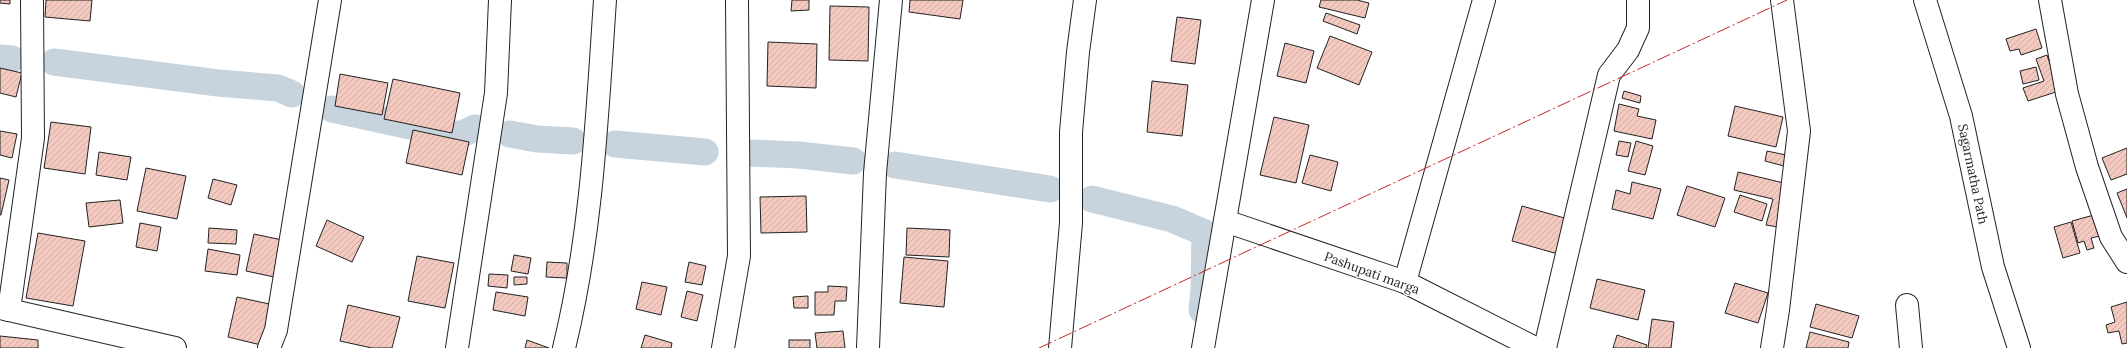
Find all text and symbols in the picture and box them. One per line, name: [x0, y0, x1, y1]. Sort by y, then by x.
street label: Sagarmatha Path: [1954, 122, 1992, 226]
street label: Pashupati marga: [1322, 248, 1422, 298]

